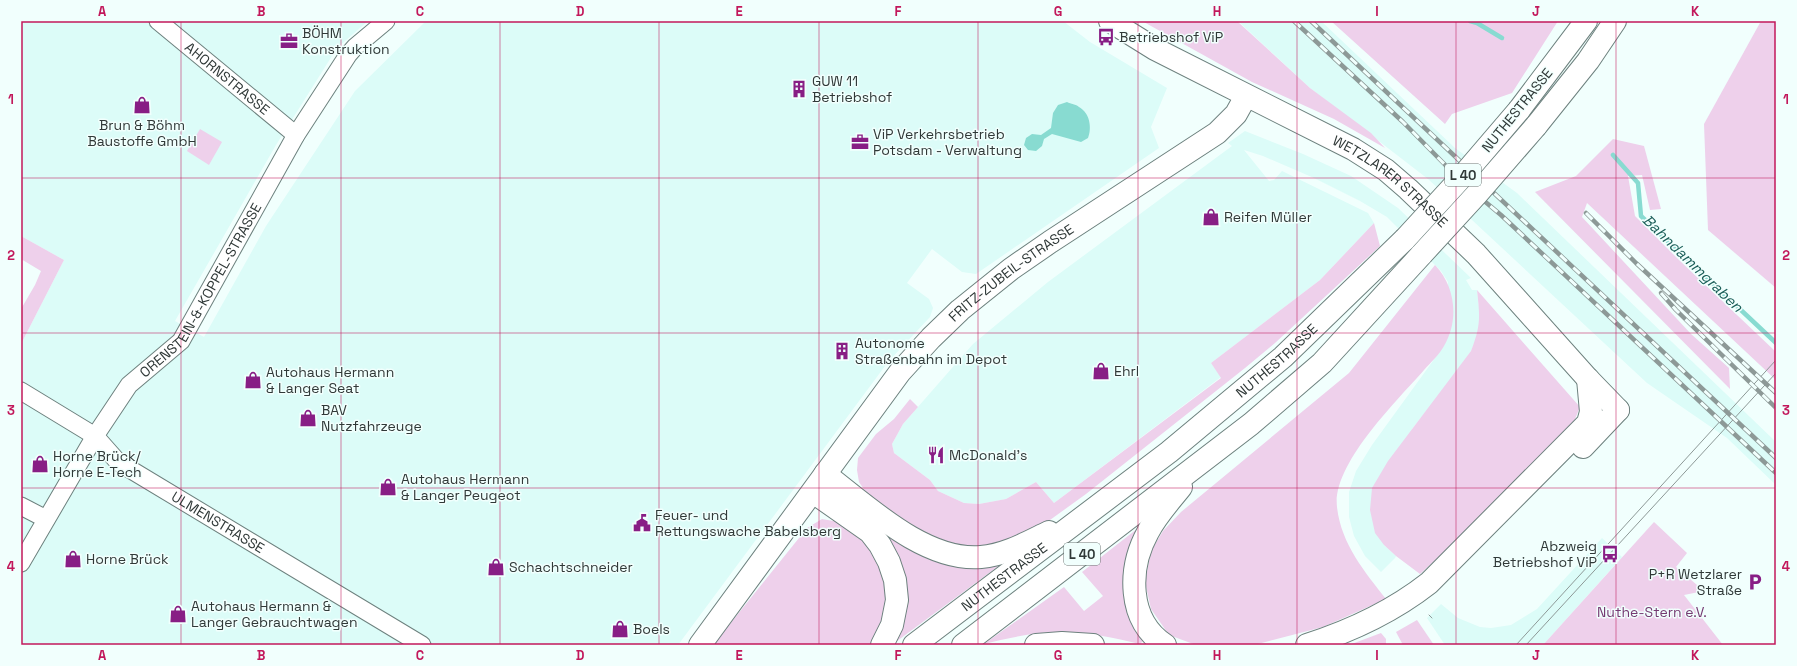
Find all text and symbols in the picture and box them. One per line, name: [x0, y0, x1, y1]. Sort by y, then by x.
text: A: [98, 3, 107, 20]
text: B: [257, 3, 266, 20]
text: C: [416, 3, 424, 20]
text: D: [576, 3, 585, 20]
text: E: [735, 3, 743, 20]
text: F: [895, 3, 902, 20]
text: G: [1054, 3, 1062, 20]
text: H: [1213, 3, 1221, 20]
text: I: [1375, 3, 1379, 20]
text: J: [1532, 3, 1540, 20]
text: K: [1691, 3, 1700, 20]
place label: BÖHM Konstruktion: [302, 24, 390, 58]
bus stop icon: Betriebshof ViP: [1096, 27, 1116, 47]
place label: Betriebshof ViP: [1119, 28, 1223, 46]
office icon: BÖHM Konstruktion: [279, 31, 299, 51]
street label: AHORNSTRASSE: [181, 38, 274, 119]
street label: NUTHESTRASSE: [1478, 64, 1556, 156]
place label: GUW 11 Betriebshof: [812, 72, 892, 106]
building icon: GUW 11 Betriebshof: [789, 79, 809, 99]
text: 1: [8, 91, 14, 108]
text: 1: [1783, 91, 1789, 108]
shop icon: Brun & Böhm Baustoffe GmbH: [132, 95, 152, 115]
place label: Brun & Böhm Baustoffe GmbH: [87, 116, 197, 150]
place label: ViP Verkehrsbetrieb Potsdam - Verwaltung: [873, 125, 1022, 159]
street label: WETZLARER STRASSE: [1330, 131, 1452, 231]
office icon: ViP Verkehrsbetrieb Potsdam - Verwaltung: [850, 132, 870, 152]
road number: L 40: [1445, 164, 1481, 186]
street label: ORENSTEIN-&-KOPPEL-STRASSE: [136, 200, 265, 381]
shop icon: Reifen Müller: [1201, 207, 1221, 227]
place label: Reifen Müller: [1224, 208, 1312, 226]
water label: Bahndammgraben: [1639, 210, 1748, 316]
street label: FRITZ-ZUBEIL-STRASSE: [945, 220, 1077, 325]
text: 2: [7, 247, 15, 264]
text: 2: [1782, 247, 1790, 264]
street label: NUTHESTRASSE: [1232, 320, 1321, 402]
place label: Autonome Straßenbahn im Depot: [855, 334, 1007, 368]
building icon: Autonome Straßenbahn im Depot: [832, 341, 852, 361]
shop icon: Ehrl: [1091, 361, 1111, 381]
place label: Ehrl: [1114, 362, 1139, 380]
place label: Autohaus Hermann & Langer Seat: [266, 363, 394, 397]
shop icon: Autohaus Hermann & Langer Seat: [243, 370, 263, 390]
place label: BAV Nutzfahrzeuge: [321, 401, 422, 435]
text: 3: [7, 402, 15, 419]
text: 3: [1782, 402, 1790, 419]
shop icon: BAV Nutzfahrzeuge: [298, 408, 318, 428]
restaurant icon: McDonald's: [926, 445, 946, 465]
place label: McDonald's: [949, 446, 1027, 464]
place label: Horne Brück/ Horne E-Tech: [53, 447, 142, 481]
shop icon: Horne Brück/ Horne E-Tech: [30, 454, 50, 474]
place label: Autohaus Hermann & Langer Peugeot: [401, 470, 529, 504]
shop icon: Autohaus Hermann & Langer Peugeot: [378, 477, 398, 497]
street label: ULMENSTRASSE: [168, 487, 268, 557]
place label: Feuer- und Rettungswache Babelsberg: [655, 506, 841, 540]
public building icon: Feuer- und Rettungswache Babelsberg: [632, 513, 652, 533]
place label: Abzweig Betriebshof ViP: [1493, 537, 1597, 571]
street label: NUTHESTRASSE: [958, 538, 1051, 615]
road number: L 40: [1064, 543, 1100, 565]
bus stop icon: Abzweig Betriebshof ViP: [1600, 544, 1620, 564]
shop icon: Horne Brück: [63, 549, 83, 569]
place label: Horne Brück: [86, 550, 169, 568]
shop icon: Schachtschneider: [486, 557, 506, 577]
text: 4: [7, 558, 15, 575]
place label: Schachtschneider: [509, 558, 633, 576]
text: 4: [1782, 558, 1790, 575]
place label: P+R Wetzlarer Straße: [1649, 565, 1742, 599]
parking icon: P+R Wetzlarer Straße: [1745, 572, 1765, 592]
place label: Autohaus Hermann & Langer Gebrauchtwagen: [191, 597, 357, 631]
park label: Nuthe-Stern e.V.: [1597, 603, 1707, 621]
shop icon: Autohaus Hermann & Langer Gebrauchtwagen: [168, 604, 188, 624]
shop icon: Boels: [610, 619, 630, 639]
place label: Boels: [633, 620, 670, 638]
text: A: [98, 647, 107, 664]
text: B: [257, 647, 266, 664]
text: C: [416, 647, 424, 664]
text: D: [576, 647, 585, 664]
text: E: [735, 647, 743, 664]
text: F: [895, 647, 902, 664]
text: G: [1054, 647, 1062, 664]
text: H: [1213, 647, 1221, 664]
text: I: [1375, 647, 1379, 664]
text: J: [1532, 647, 1540, 664]
text: K: [1691, 647, 1700, 664]

